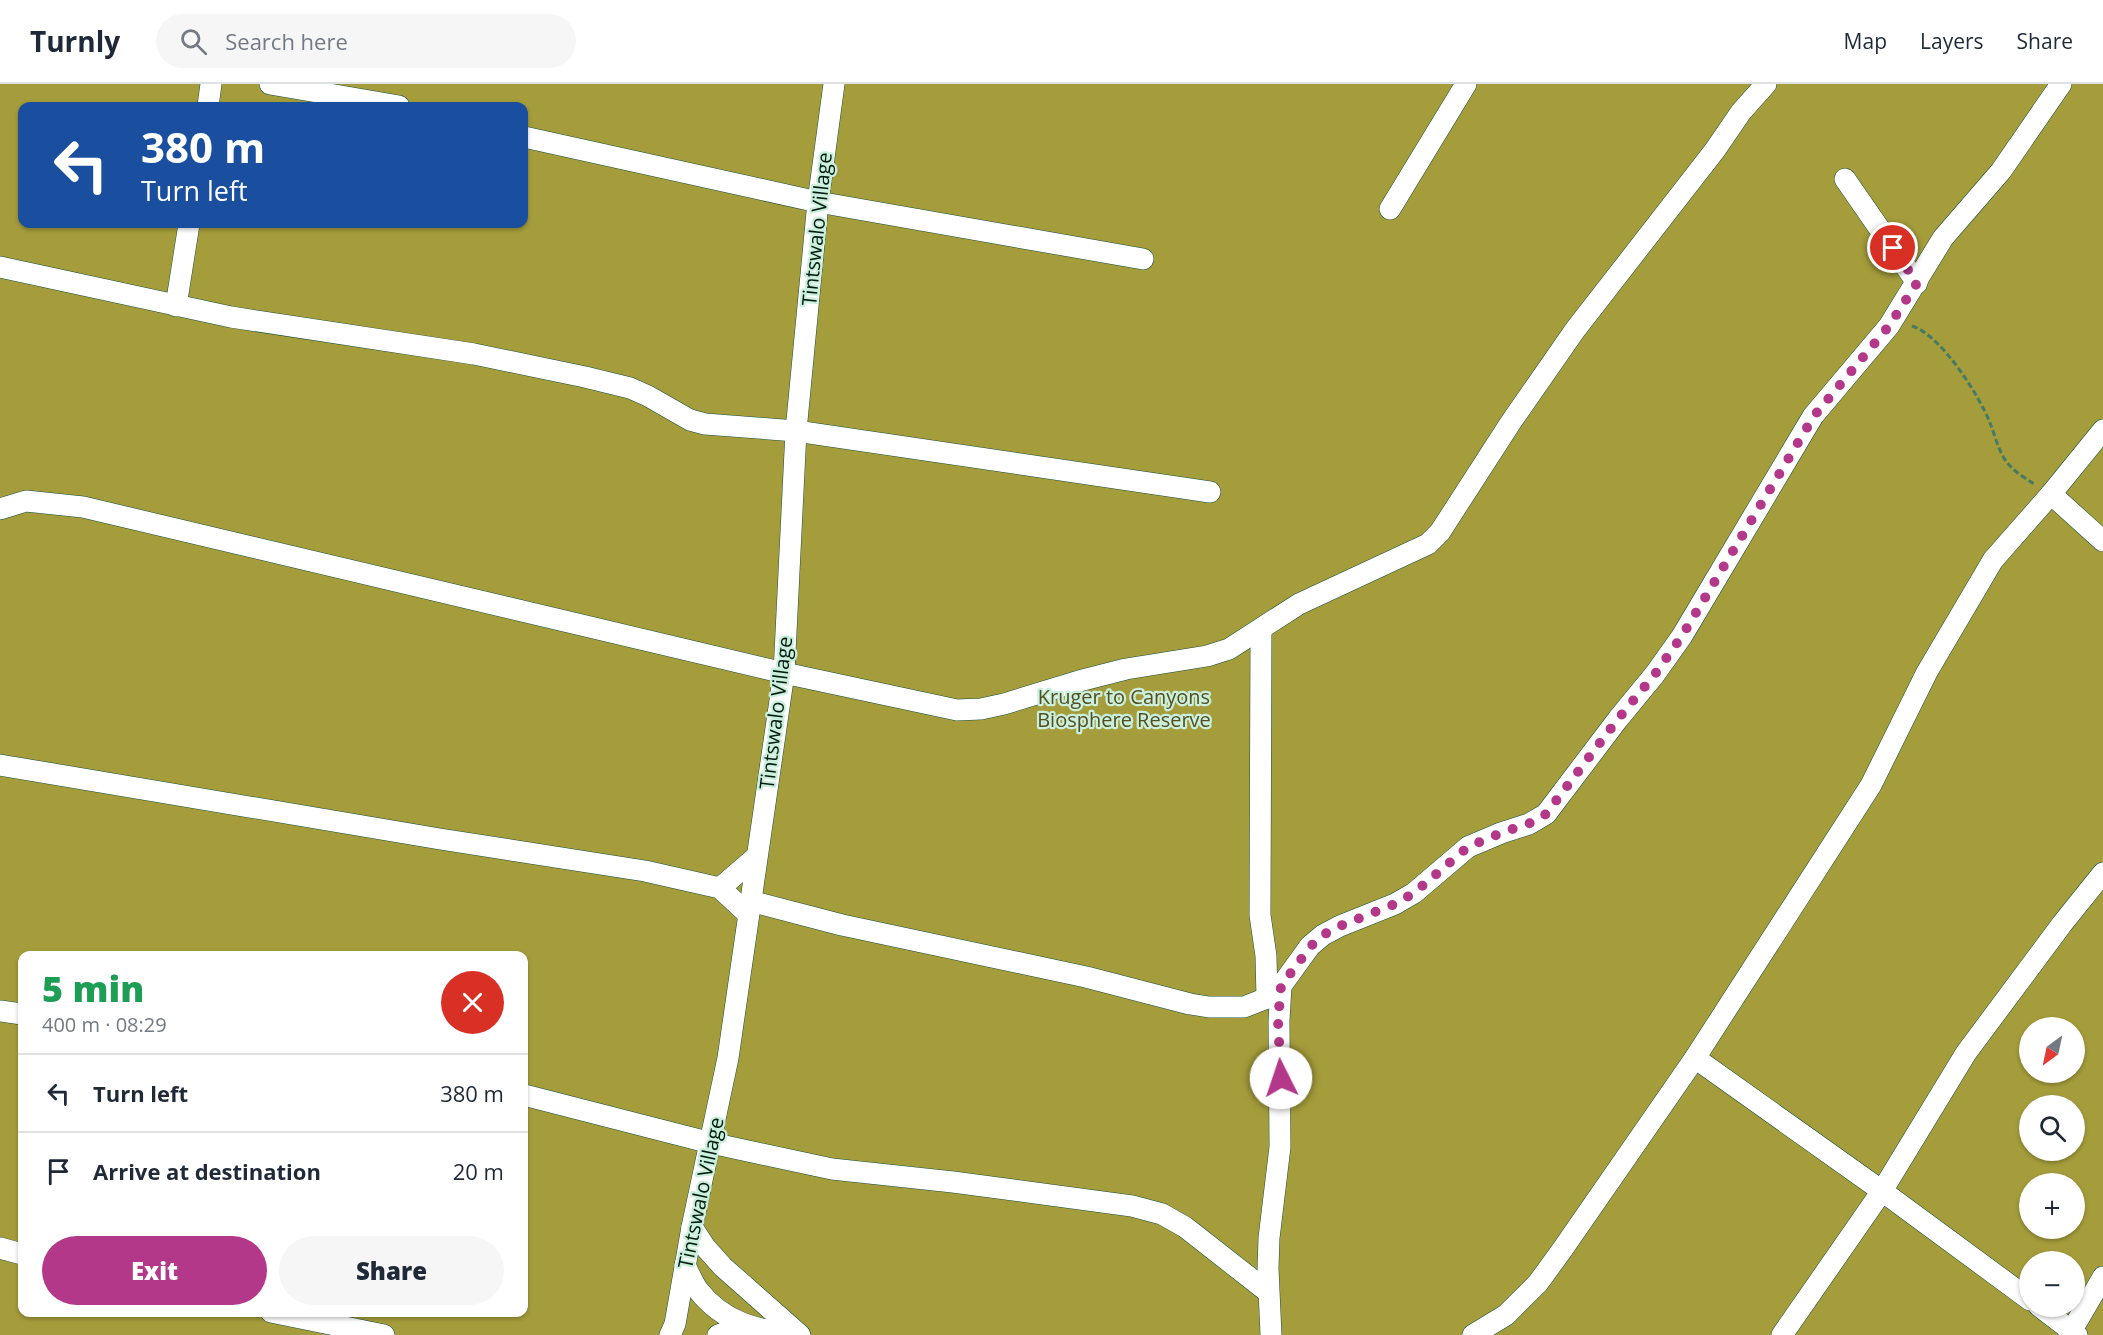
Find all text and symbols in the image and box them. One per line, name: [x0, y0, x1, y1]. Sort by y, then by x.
search box: [156, 14, 576, 68]
text: Turnly: [30, 22, 120, 60]
icon: search: [177, 25, 210, 58]
text: Search here: [225, 26, 348, 56]
text: Map: [1844, 27, 1887, 55]
text: Layers: [1920, 27, 1984, 55]
text: Share: [2017, 27, 2073, 55]
text: 380 m: [141, 118, 265, 175]
icon: left: [42, 126, 120, 204]
street label: Tintswalo Village: [795, 151, 838, 307]
text: Turn left: [141, 172, 248, 209]
pin: [1867, 222, 1918, 273]
icon: arrive: [1876, 231, 1909, 264]
street label: Tintswalo Village: [753, 635, 798, 791]
park label: Kruger to Canyons Biosphere Reserve: [1037, 683, 1211, 733]
text: 5 min: [42, 964, 144, 1013]
button: close: [441, 971, 504, 1034]
text: 400 m · 08:29: [42, 1011, 167, 1038]
north arrow: [2019, 1017, 2085, 1083]
map controls: [2019, 1017, 2085, 1317]
position arrow: [1249, 1046, 1313, 1110]
icon: left: [42, 1077, 75, 1110]
text: Turn left: [93, 1078, 188, 1108]
text: 380 m: [440, 1078, 504, 1108]
button: search: [2019, 1095, 2085, 1161]
street label: Tintswalo Village: [671, 1115, 730, 1271]
icon: arrive: [42, 1155, 75, 1188]
text: Arrive at destination: [93, 1156, 321, 1186]
text: 20 m: [453, 1156, 504, 1186]
button: +: [2019, 1173, 2085, 1239]
button: Exit: [42, 1236, 267, 1305]
button: Share: [279, 1236, 504, 1305]
button: −: [2019, 1251, 2085, 1317]

